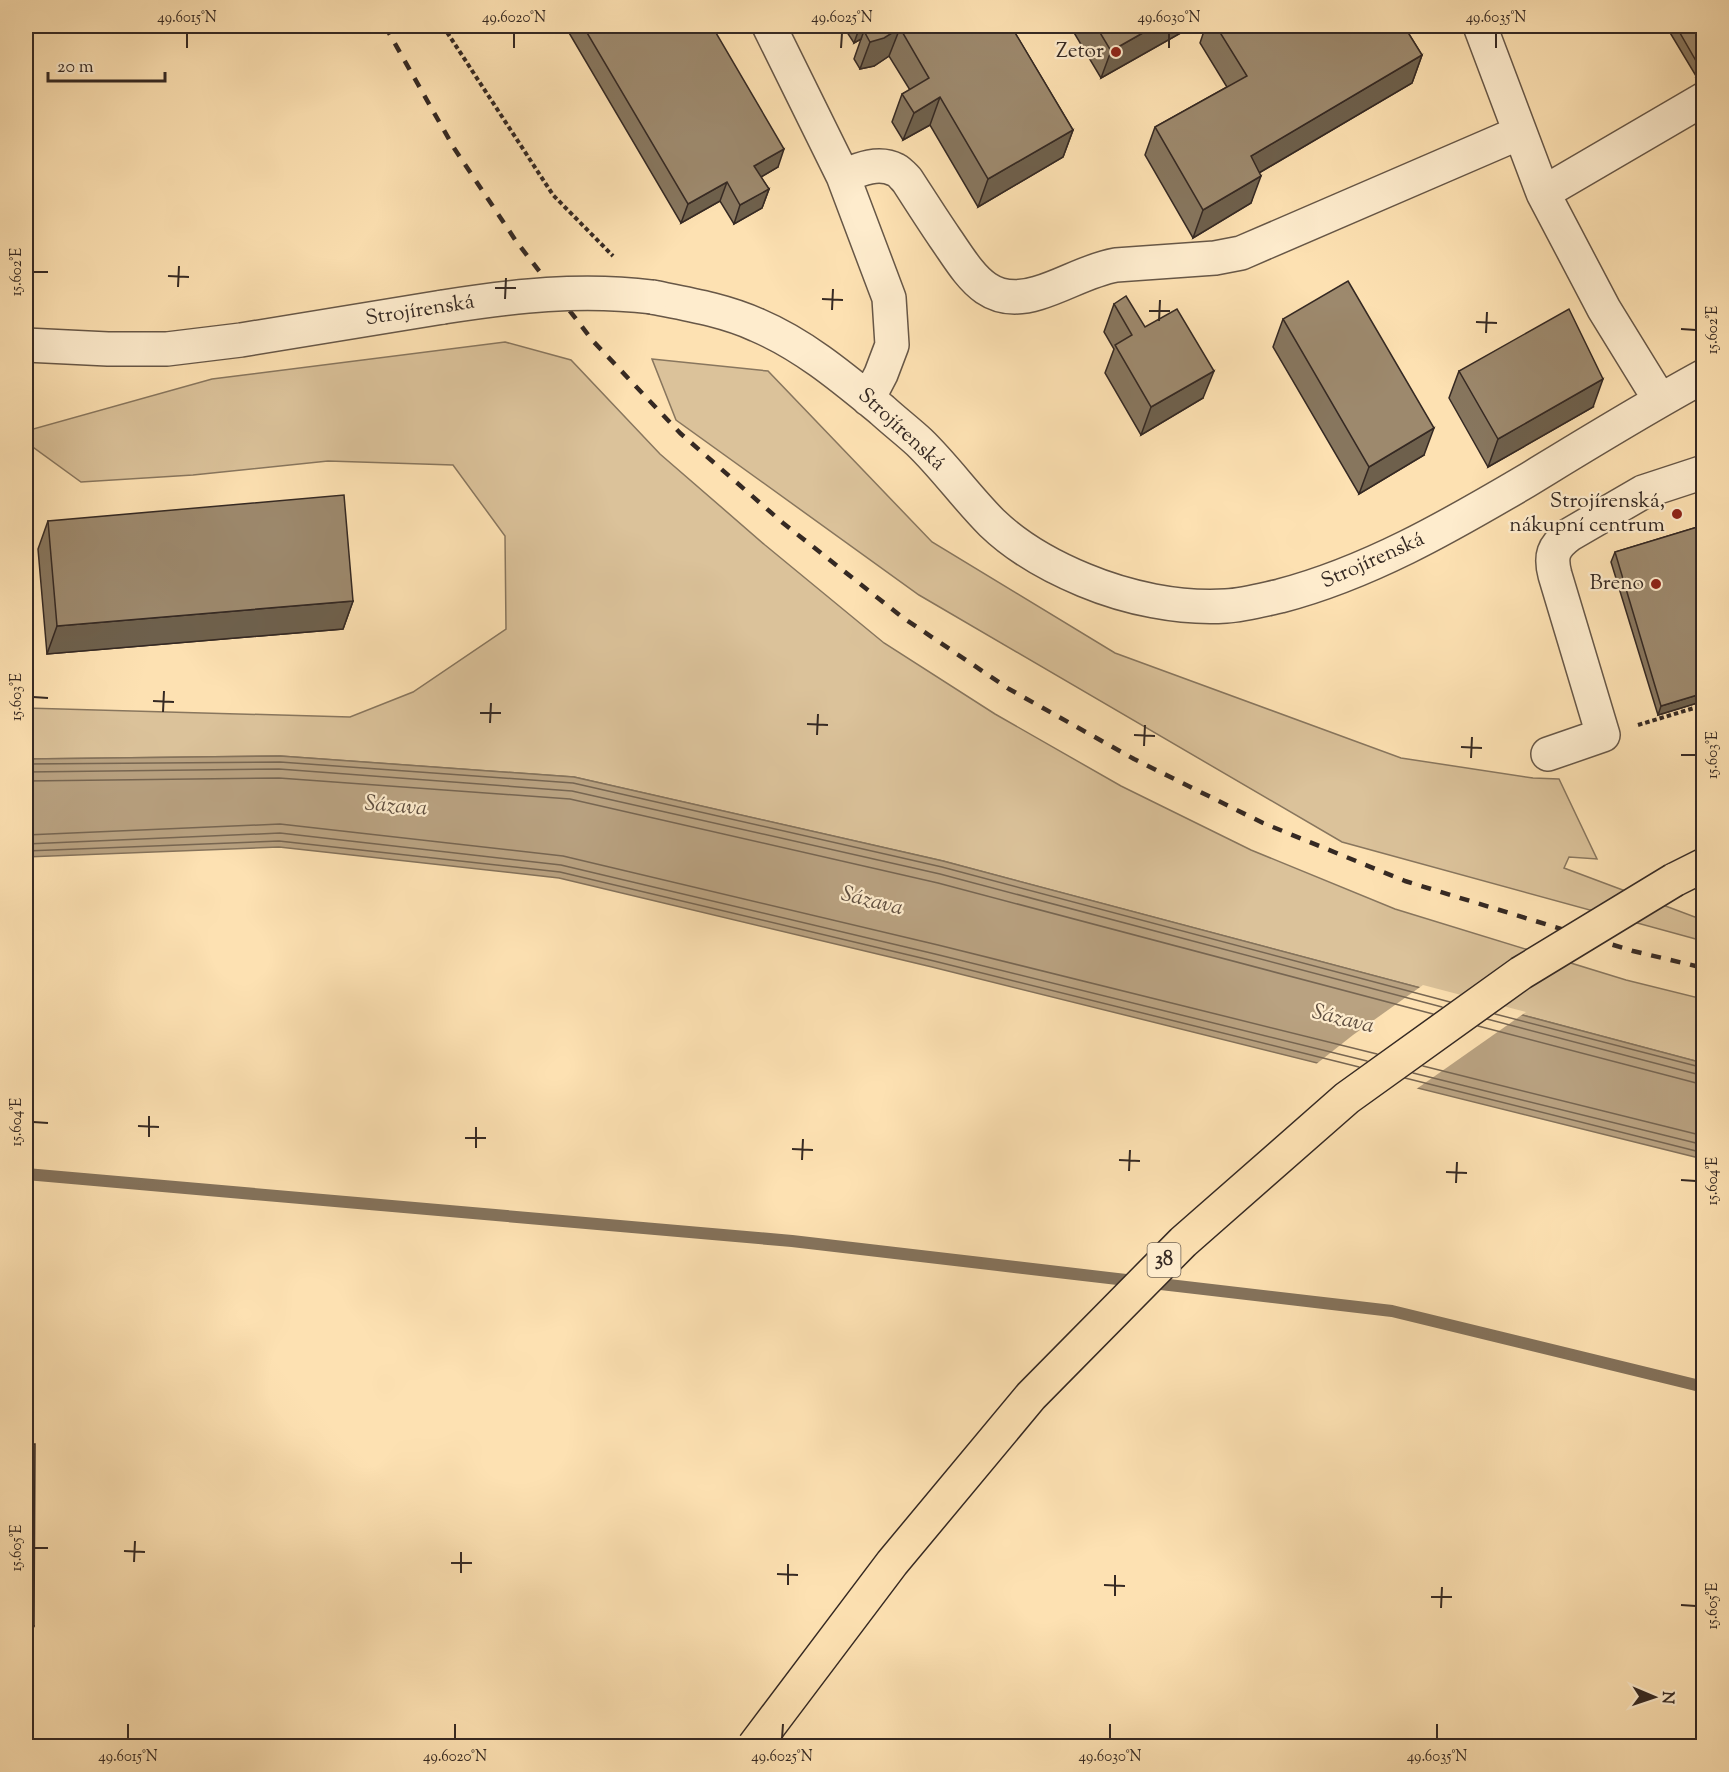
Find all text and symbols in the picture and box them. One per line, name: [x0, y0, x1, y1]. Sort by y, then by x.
text: 49.6015°N: [157, 8, 217, 29]
text: 49.6020°N: [482, 8, 546, 29]
text: 49.6025°N: [811, 8, 873, 29]
text: 49.6030°N: [1137, 8, 1201, 29]
text: 49.6035°N: [1466, 8, 1526, 29]
place label: Zetor: [1056, 37, 1104, 67]
scale bar: [48, 45, 165, 83]
marker: Zetor: [1109, 45, 1123, 59]
text: 20 m: [57, 55, 94, 81]
text: 15.602°E: [7, 248, 28, 296]
street label: Strojírenská: [363, 288, 477, 334]
text: 15.602°E: [1703, 306, 1724, 354]
street label: Strojírenská: [851, 381, 952, 479]
place label: Strojírenská, nákupní centrum: [1509, 487, 1665, 541]
marker: Strojírenská, nákupní centrum: [1670, 507, 1684, 521]
street label: Strojírenská: [1317, 525, 1430, 597]
place label: Breno: [1589, 569, 1644, 599]
marker: Breno: [1649, 577, 1663, 591]
text: 15.603°E: [7, 673, 28, 721]
text: 15.603°E: [1703, 731, 1724, 779]
water label: Sázava: [363, 788, 429, 826]
water label: Sázava: [838, 879, 906, 925]
water label: Sázava: [1309, 997, 1377, 1043]
text: 15.604°E: [7, 1098, 28, 1146]
text: 15.604°E: [1703, 1157, 1724, 1205]
road number: 38: [1148, 1243, 1180, 1277]
text: 15.605°E: [7, 1524, 28, 1572]
text: 15.605°E: [1703, 1582, 1724, 1630]
north arrow: [1624, 1667, 1684, 1727]
text: N: [1655, 1691, 1678, 1704]
text: 49.6015°N: [98, 1747, 158, 1768]
text: 49.6020°N: [423, 1747, 487, 1768]
text: 49.6025°N: [751, 1747, 813, 1768]
text: 49.6030°N: [1078, 1747, 1142, 1768]
text: 49.6035°N: [1407, 1747, 1467, 1768]

